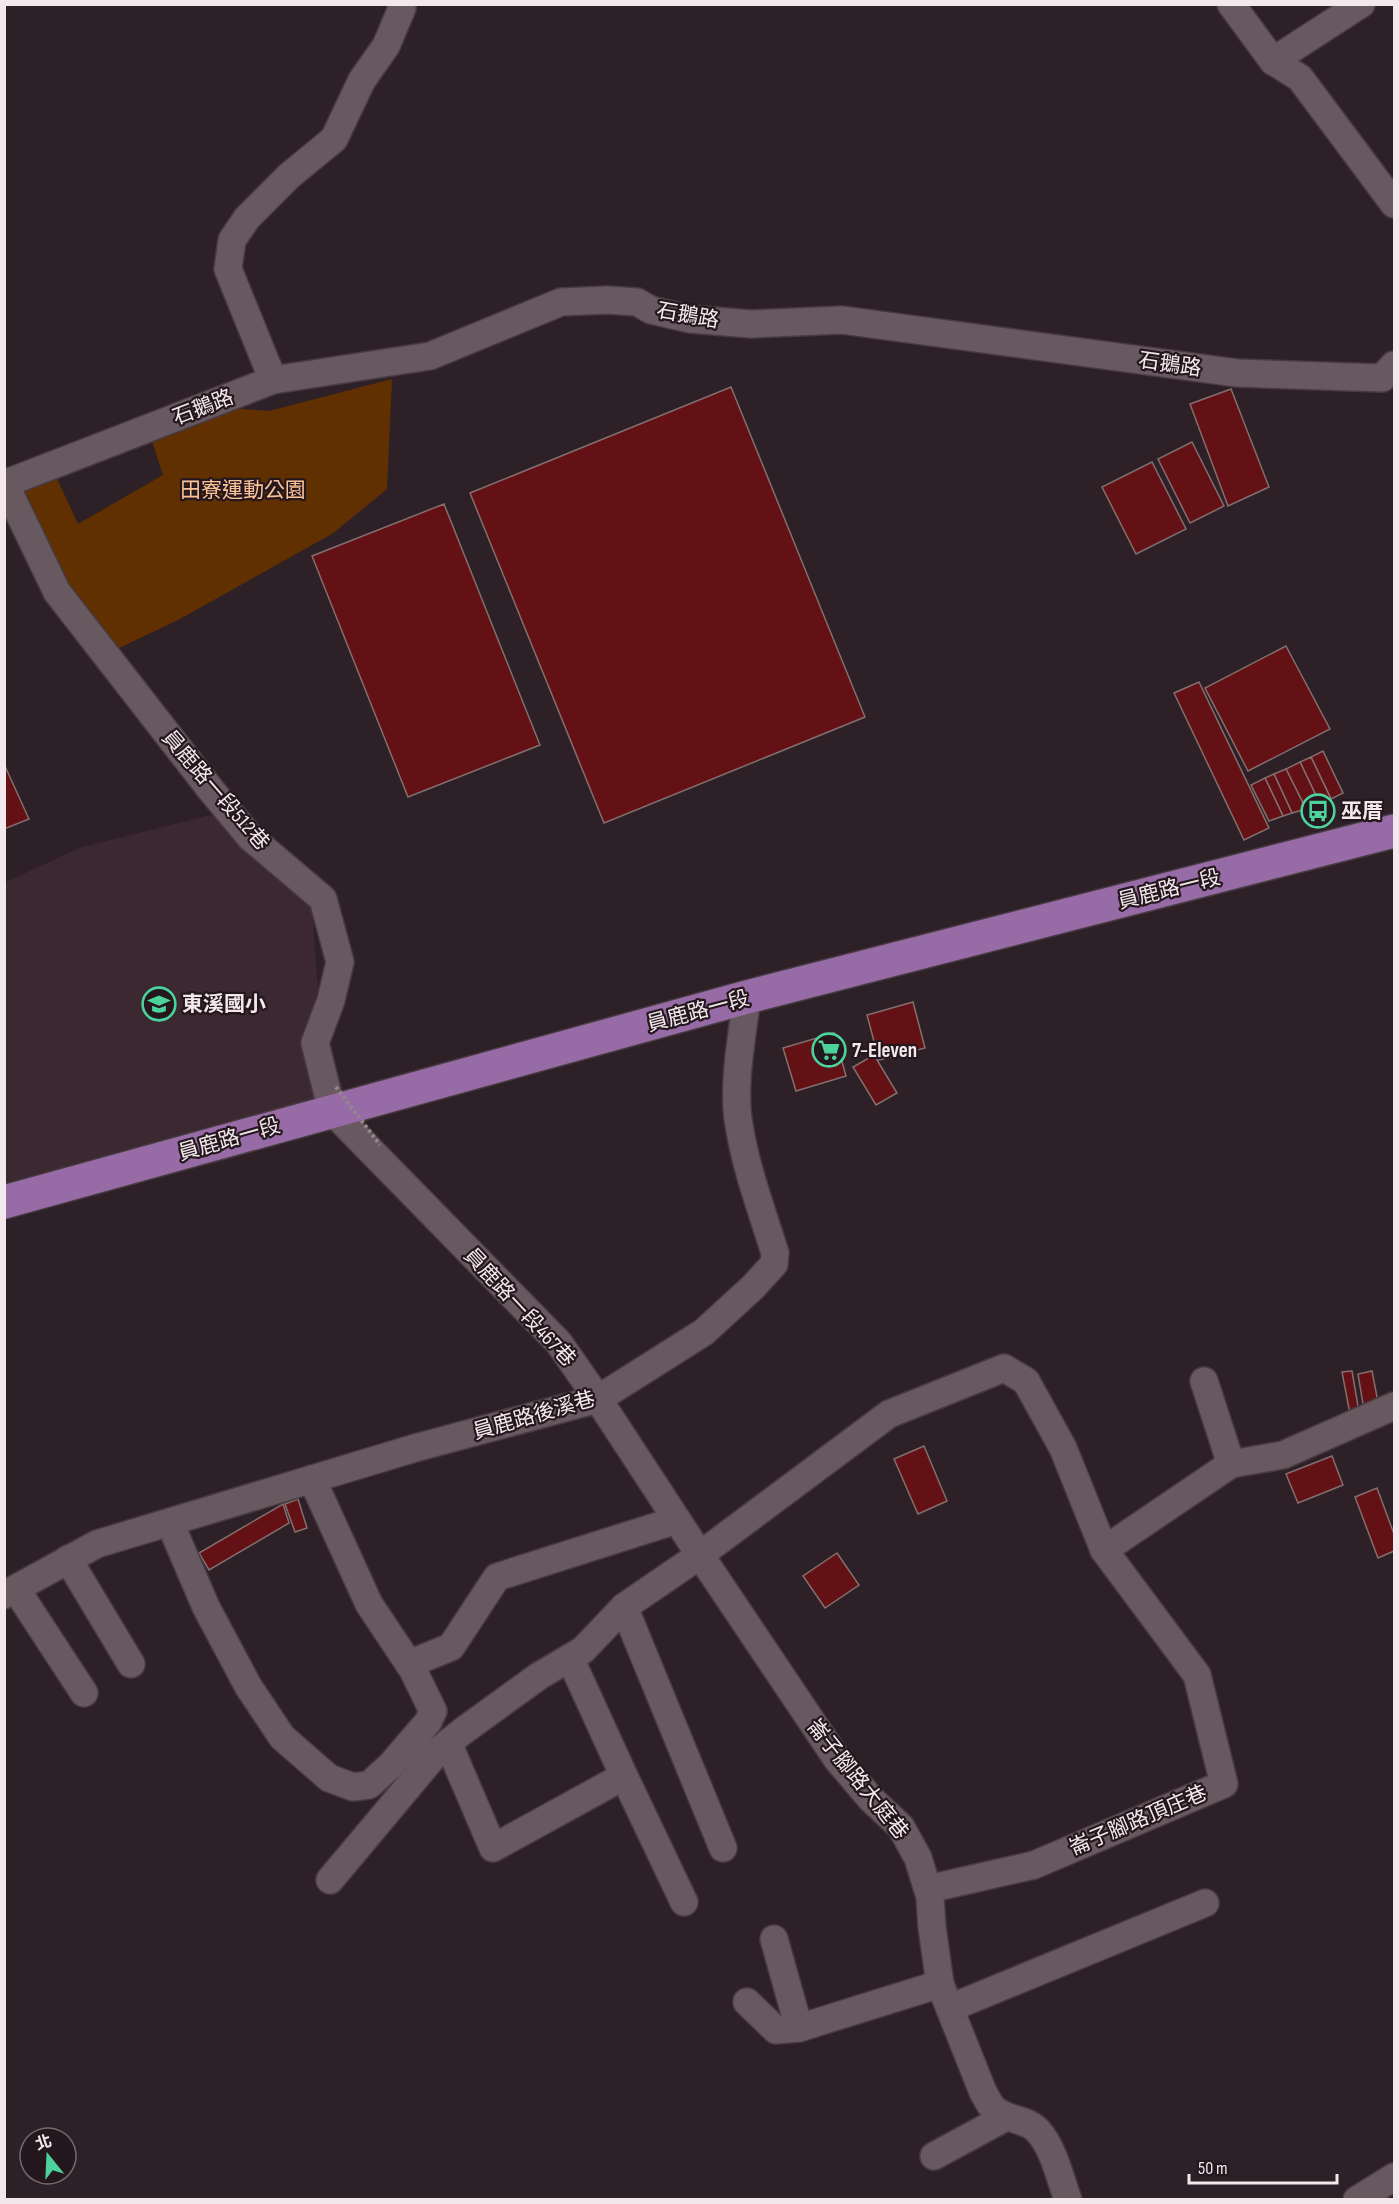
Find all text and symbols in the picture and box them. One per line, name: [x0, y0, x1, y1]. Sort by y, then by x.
street label: 石鵝路: [655, 298, 721, 333]
street label: 石鵝路: [1137, 348, 1203, 381]
street label: 石鵝路: [169, 385, 237, 430]
park label: 田寮運動公園: [180, 478, 306, 503]
street label: 員鹿路一段512巷: [157, 725, 274, 855]
bus stop icon: 巫厝: [1300, 793, 1336, 829]
place label: 巫厝: [1341, 799, 1383, 824]
street label: 員鹿路一段: [1115, 865, 1223, 914]
school or university icon: 東溪國小: [141, 986, 177, 1022]
street label: 員鹿路一段: [644, 986, 752, 1037]
place label: 東溪國小: [182, 992, 266, 1017]
supermarket icon: 7-Eleven: [811, 1032, 847, 1068]
place label: 7-Eleven: [852, 1038, 917, 1063]
street label: 員鹿路一段: [175, 1113, 283, 1166]
street label: 員鹿路一段467巷: [459, 1243, 581, 1372]
street label: 員鹿路後溪巷: [470, 1386, 598, 1445]
street label: 崙子腳路大庭巷: [802, 1714, 914, 1844]
street label: 崙子腳路頂庄巷: [1066, 1780, 1211, 1861]
north arrow: [18, 2126, 78, 2186]
text: 北: [33, 2132, 54, 2155]
scale bar: [1189, 2147, 1338, 2185]
text: 50 m: [1198, 2158, 1228, 2179]

